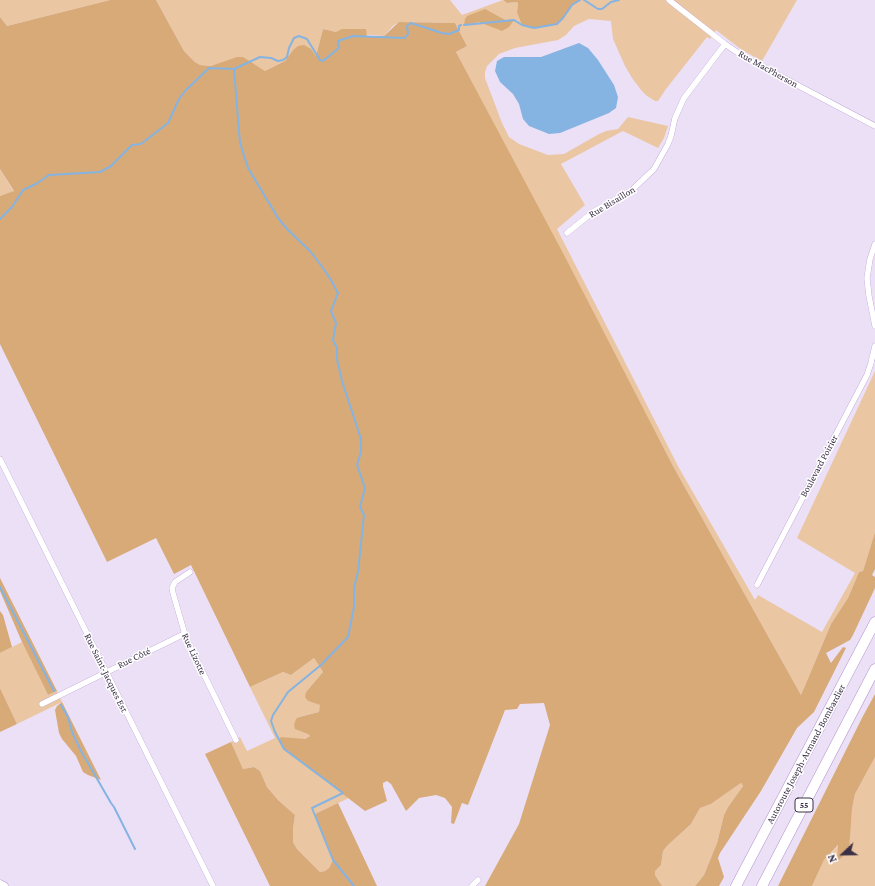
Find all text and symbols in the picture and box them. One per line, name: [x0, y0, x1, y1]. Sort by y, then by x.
street label: Rue MacPherson: [736, 48, 800, 90]
street label: Rue Bisaillon: [587, 184, 637, 220]
street label: Boulevard Poirier: [798, 433, 840, 499]
street label: Rue Lizotte: [179, 631, 209, 677]
street label: Rue Saint-Jacques Est: [82, 632, 130, 714]
street label: Rue Côté: [115, 645, 153, 671]
street label: Autoroute Joseph-Armand-Bombardier: [764, 682, 848, 826]
road number: 55: [795, 798, 813, 812]
north arrow: [823, 834, 863, 874]
text: N: [825, 853, 839, 864]

